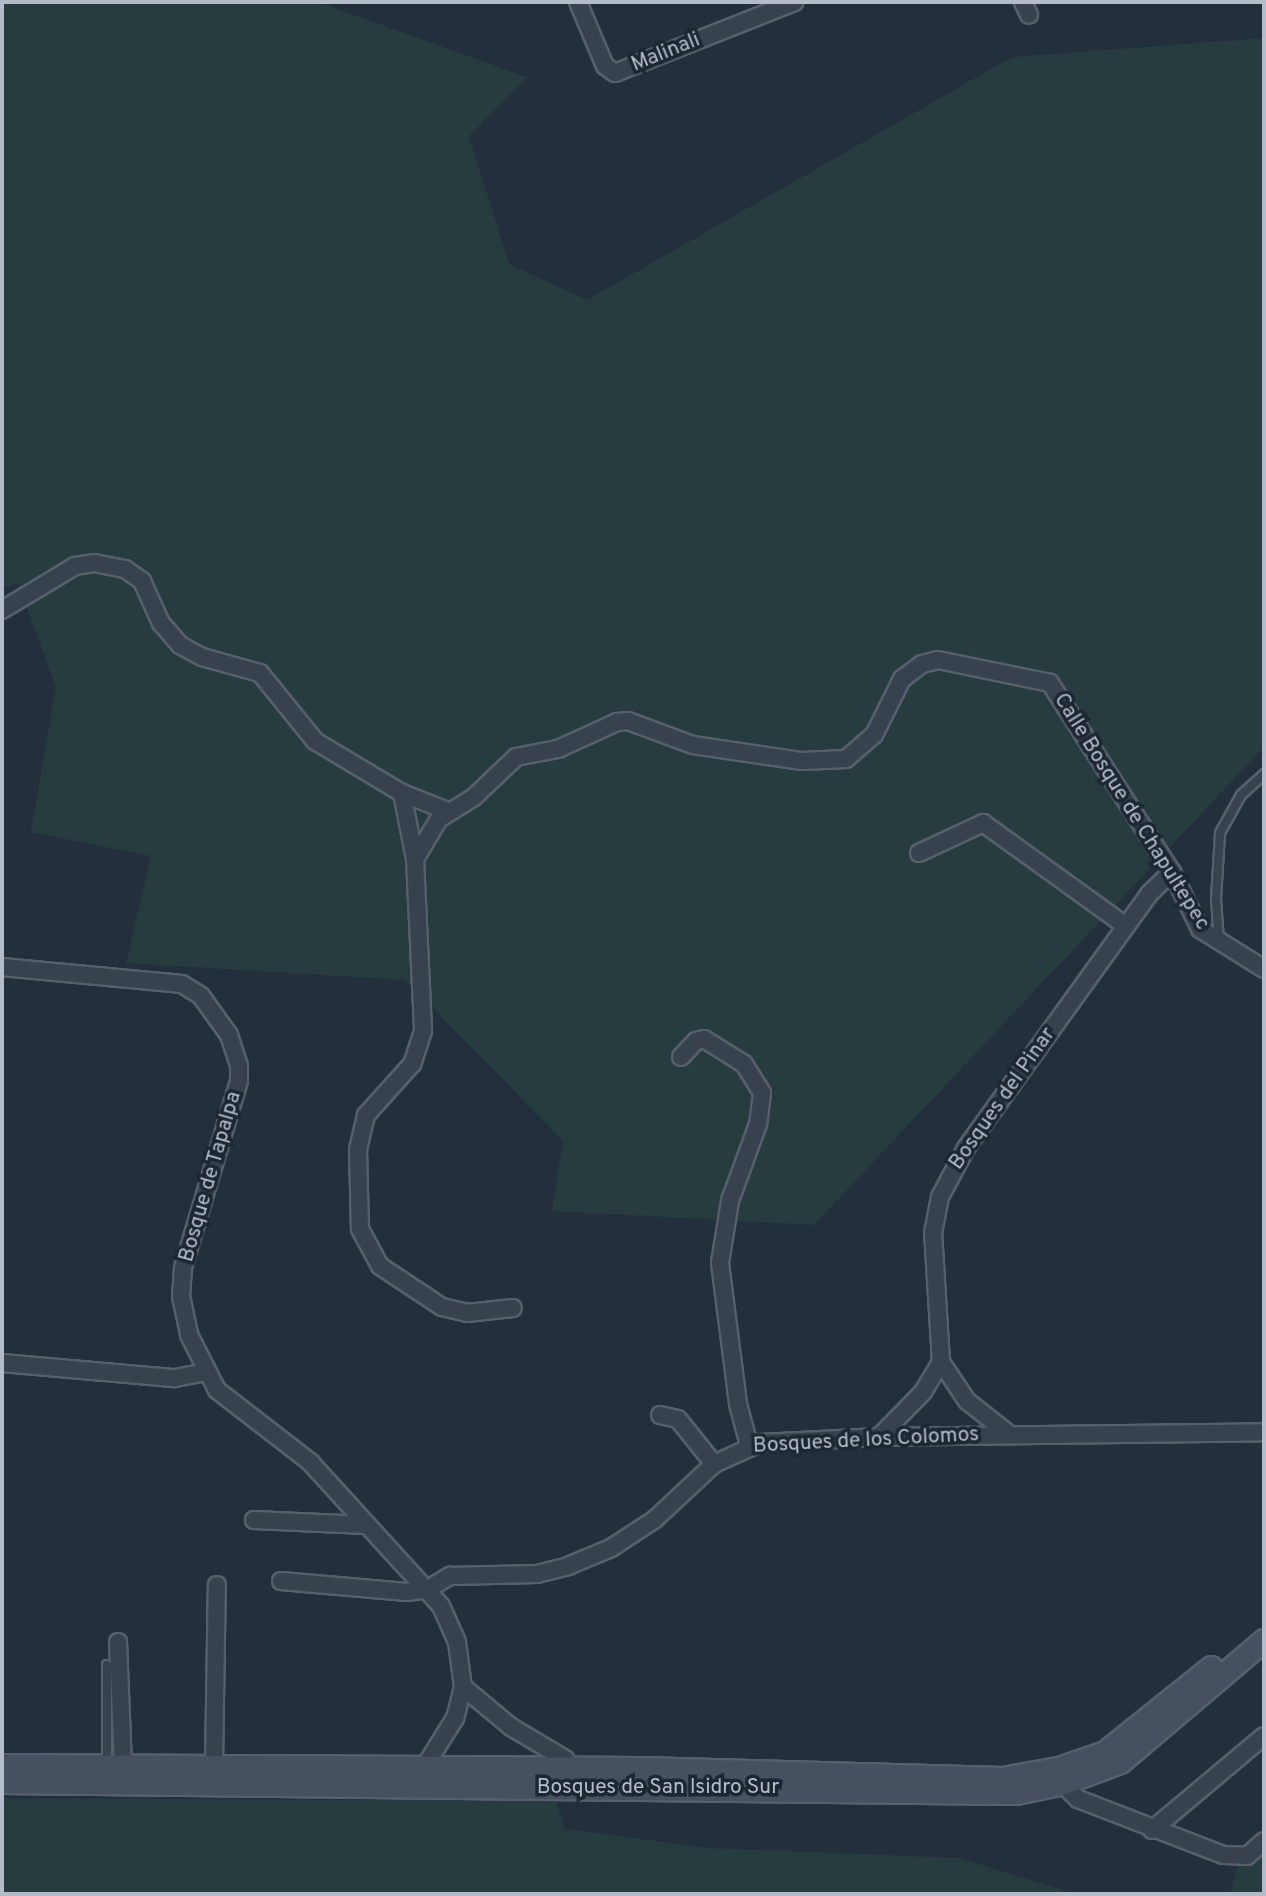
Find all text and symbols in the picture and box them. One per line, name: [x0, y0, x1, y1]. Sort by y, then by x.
street label: Malinali: [628, 28, 704, 78]
street label: Calle Bosque de Chapultepec: [1048, 689, 1214, 935]
street label: Bosques del Pinar: [944, 1023, 1062, 1175]
street label: Bosque de Tapalpa: [174, 1088, 248, 1266]
street label: Bosques de los Colomos: [752, 1422, 980, 1460]
street label: Bosques de San Isidro Sur: [537, 1775, 779, 1801]

